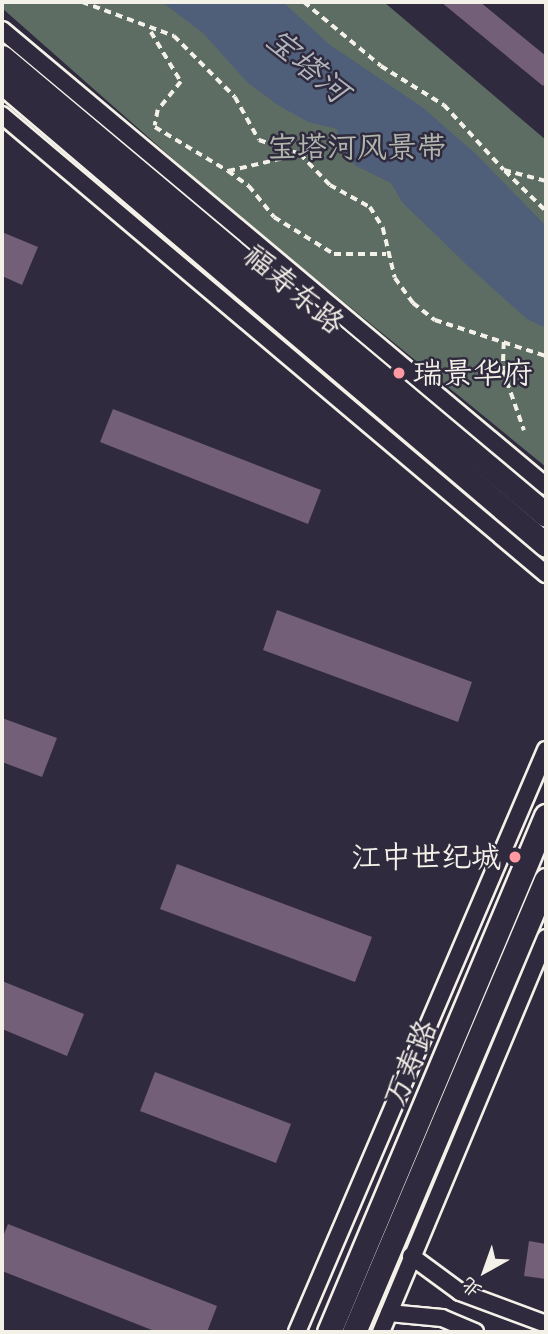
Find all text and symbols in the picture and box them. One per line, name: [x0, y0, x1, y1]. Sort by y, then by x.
water label: 宝塔河: [258, 20, 356, 112]
park label: 宝塔河风景带: [267, 129, 447, 165]
street label: 福寿东路: [236, 237, 352, 341]
place label: 瑞景华府: [413, 355, 533, 391]
marker: 瑞景华府: [391, 365, 407, 381]
place label: 江中世纪城: [351, 839, 501, 875]
marker: 江中世纪城: [507, 849, 523, 865]
street label: 万寿路: [376, 1015, 444, 1111]
north arrow: [450, 1236, 520, 1306]
text: 北: [457, 1272, 487, 1302]

